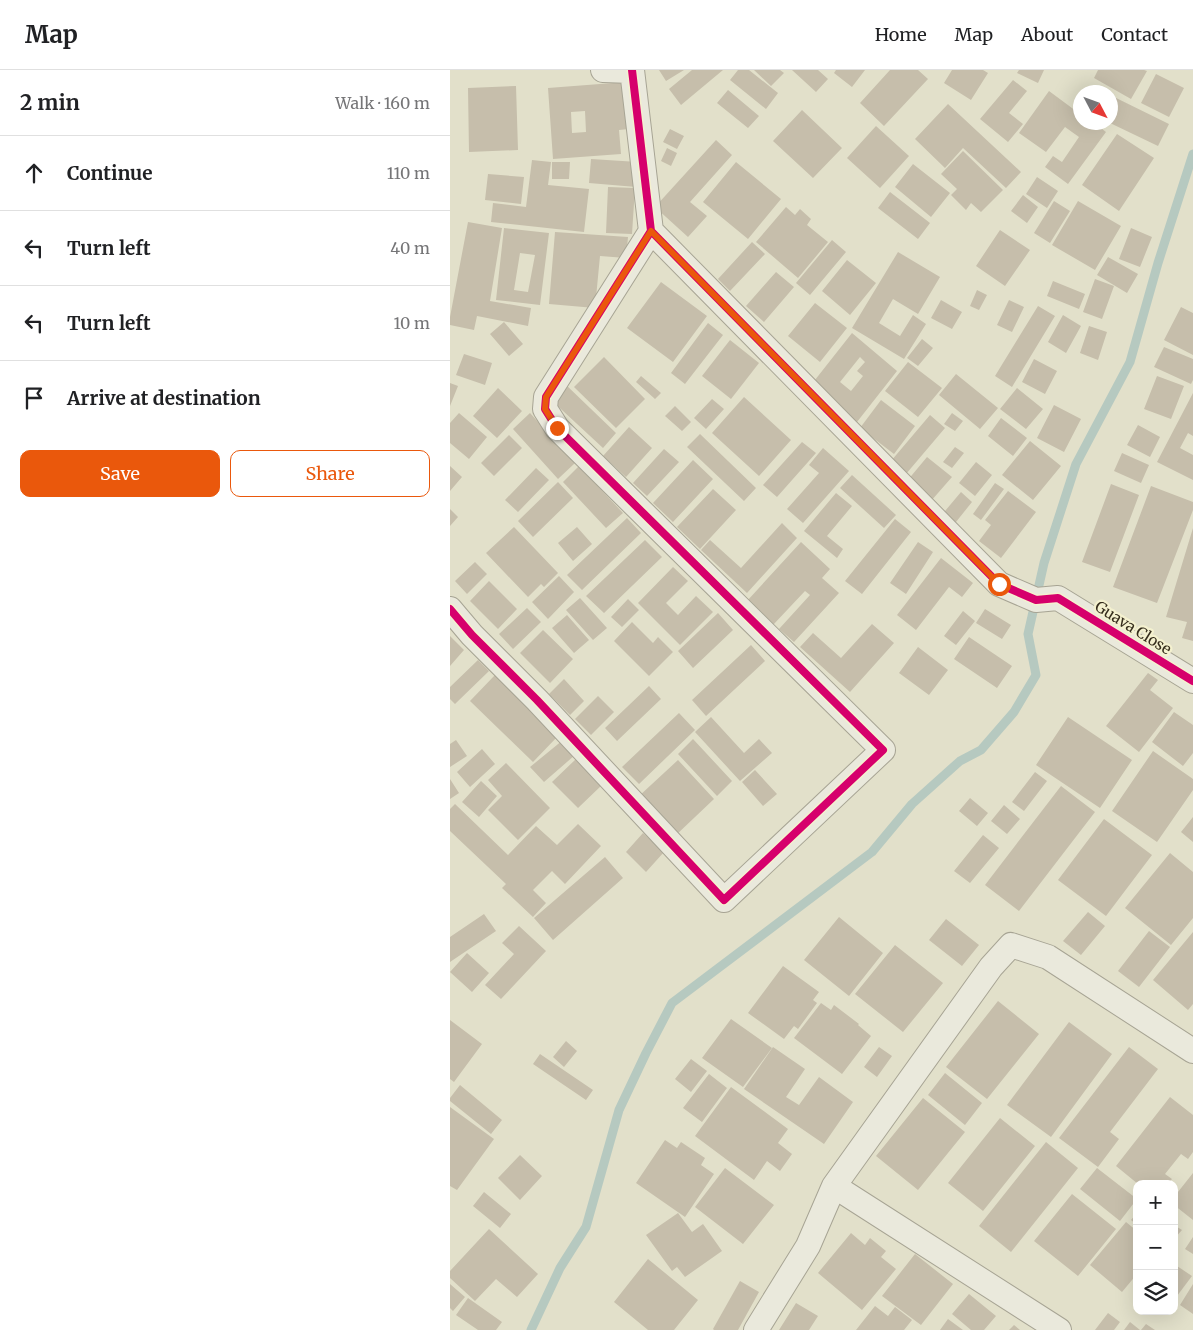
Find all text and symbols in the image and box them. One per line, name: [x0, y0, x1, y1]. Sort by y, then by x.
text: Map: [25, 19, 78, 50]
text: Home: [875, 23, 927, 46]
text: Map: [955, 23, 993, 46]
text: About: [1021, 23, 1073, 46]
text: Contact: [1101, 23, 1168, 46]
north arrow: [1073, 85, 1118, 130]
text: 2 min: [20, 89, 80, 116]
text: Walk · 160 m: [335, 93, 430, 113]
icon: ahead: [20, 159, 48, 187]
text: Continue: [67, 161, 153, 185]
text: 110 m: [387, 163, 430, 183]
icon: left: [20, 234, 48, 262]
text: Turn left: [67, 236, 151, 260]
text: 40 m: [390, 238, 430, 258]
icon: left: [20, 309, 48, 337]
text: Turn left: [67, 311, 151, 335]
text: 10 m: [393, 313, 430, 333]
icon: arrive: [20, 384, 48, 412]
text: Arrive at destination: [67, 386, 261, 410]
route end: [546, 417, 569, 440]
button: Save: [20, 450, 220, 497]
button: Share: [230, 450, 430, 497]
route start: [988, 573, 1011, 596]
street label: Guava Close: [1092, 597, 1175, 659]
map controls: [1133, 1180, 1178, 1315]
button: +: [1133, 1180, 1178, 1225]
button: −: [1133, 1225, 1178, 1270]
button: layers: [1133, 1270, 1178, 1315]

